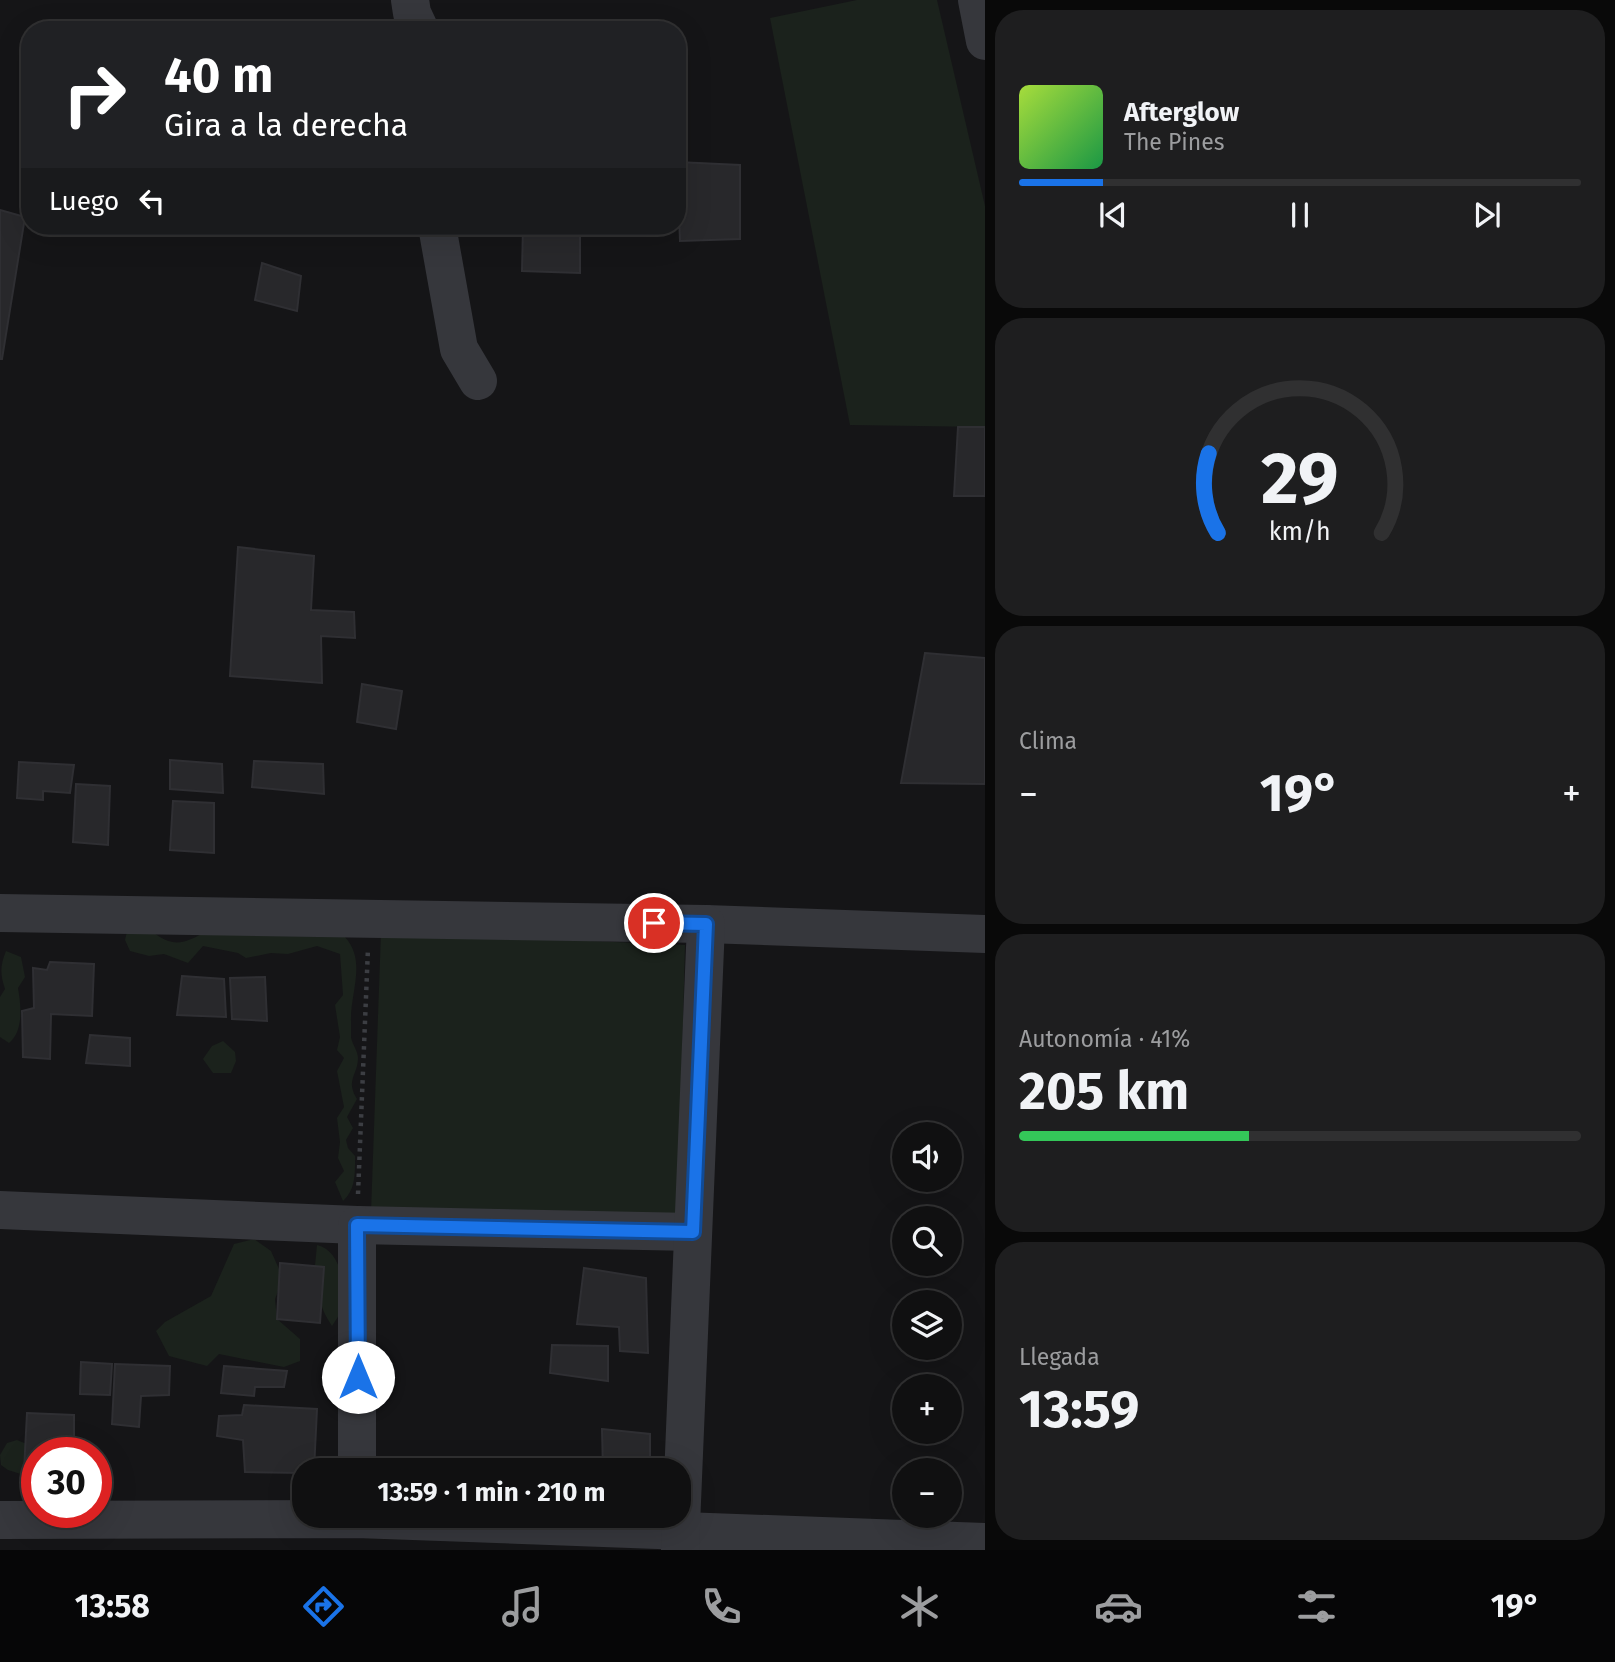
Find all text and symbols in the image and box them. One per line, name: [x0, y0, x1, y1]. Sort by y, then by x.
text: 40 m: [164, 46, 273, 105]
icon: right: [49, 49, 140, 140]
text: Afterglow: [1124, 97, 1239, 128]
text: Gira a la derecha: [164, 106, 408, 144]
text: The Pines: [1124, 128, 1225, 156]
icon: left: [133, 182, 171, 220]
text: Luego: [49, 186, 119, 217]
icon: previous: [1094, 196, 1132, 234]
icon: pause: [1281, 196, 1319, 234]
icon: next: [1468, 196, 1506, 234]
text: 29: [1261, 435, 1339, 522]
text: km/h: [1269, 517, 1331, 547]
text: Clima: [1019, 727, 1077, 755]
text: 19°: [1260, 762, 1340, 825]
text: −: [1019, 771, 1038, 817]
text: +: [1562, 771, 1581, 817]
pin: [624, 893, 684, 953]
icon: arrive: [635, 904, 673, 942]
text: Autonomía · 41%: [1019, 1025, 1190, 1053]
text: 205 km: [1019, 1060, 1189, 1123]
map controls: [892, 1122, 962, 1528]
button: sound: [892, 1122, 962, 1192]
button: search: [892, 1206, 962, 1276]
button: layers: [892, 1290, 962, 1360]
position arrow: [321, 1340, 395, 1414]
text: Llegada: [1019, 1343, 1100, 1371]
button: +: [892, 1374, 962, 1444]
text: 13:59: [1019, 1378, 1139, 1441]
speed limit sign: 30: [21, 1437, 112, 1528]
button: −: [892, 1458, 962, 1528]
text: 13:59 · 1 min · 210 m: [377, 1477, 606, 1508]
icon: directions: [299, 1582, 348, 1631]
icon: music: [498, 1582, 547, 1631]
icon: phone: [697, 1582, 746, 1631]
icon: climate: [895, 1582, 944, 1631]
icon: car: [1094, 1582, 1143, 1631]
icon: filters: [1292, 1582, 1341, 1631]
text: 13:58: [75, 1587, 150, 1625]
text: 19°: [1491, 1587, 1540, 1625]

